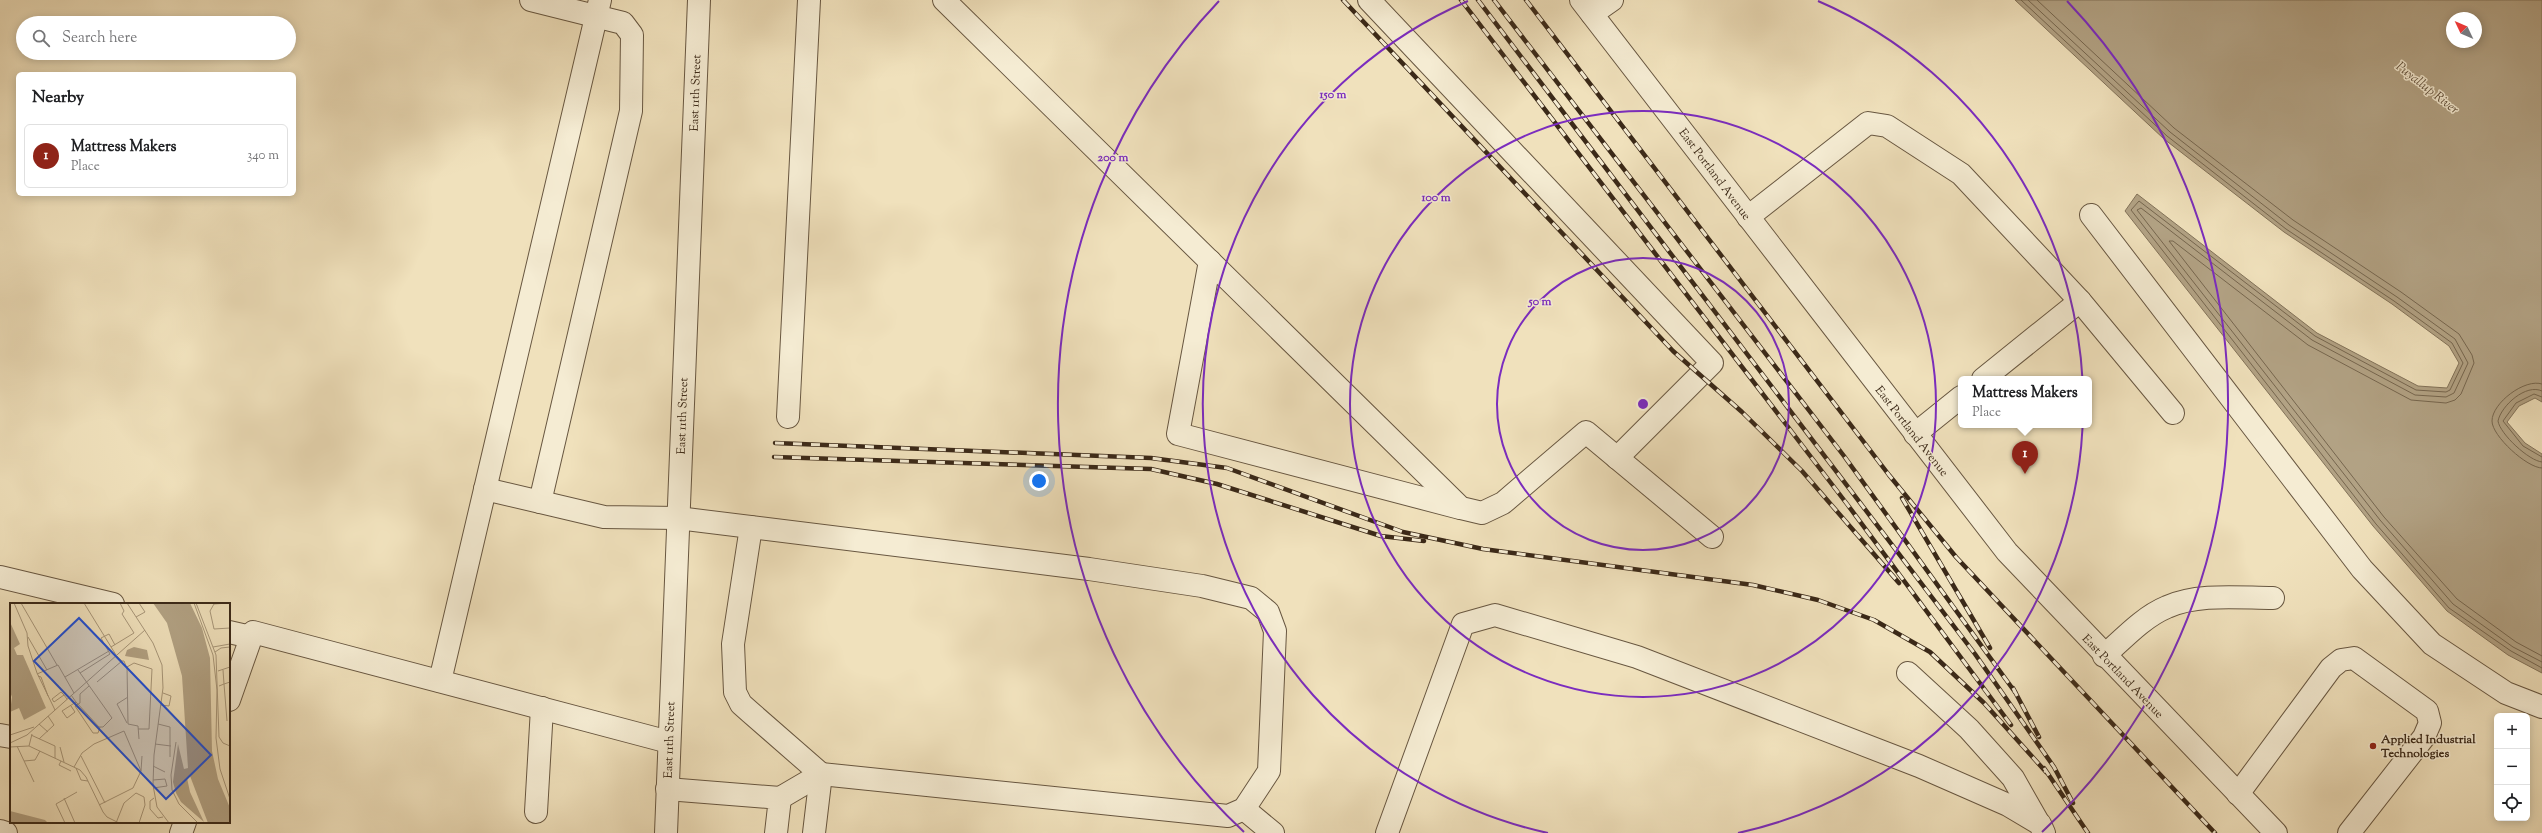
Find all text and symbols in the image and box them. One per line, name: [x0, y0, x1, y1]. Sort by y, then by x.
north arrow: [2446, 12, 2482, 48]
search box: [16, 16, 296, 60]
icon: search: [30, 27, 52, 49]
text: Search here: [62, 28, 137, 49]
street label: East 11th Street: [686, 54, 706, 132]
water label: Puyallup River: [2392, 58, 2462, 119]
text: Nearby: [32, 86, 84, 110]
text: 150 m: [1318, 86, 1347, 104]
street label: East Portland Avenue: [1674, 125, 1755, 225]
text: Mattress Makers: [71, 137, 177, 158]
text: 1: [44, 147, 48, 165]
text: 340 m: [247, 147, 279, 165]
text: 200 m: [1098, 149, 1128, 167]
text: Place: [71, 158, 100, 176]
text: 100 m: [1420, 189, 1451, 207]
text: 50 m: [1528, 293, 1552, 311]
popup: [1958, 376, 2092, 428]
street label: East 11th Street: [673, 377, 693, 455]
street label: East Portland Avenue: [1870, 382, 1953, 481]
text: Mattress Makers: [1972, 383, 2078, 404]
centre of rings: [1636, 397, 1650, 411]
text: Place: [1972, 404, 2001, 422]
pin: 1: [2012, 441, 2038, 474]
your location: [1029, 471, 1049, 491]
inset map: [10, 603, 230, 823]
street label: East Portland Avenue: [2077, 631, 2168, 723]
street label: East 11th Street: [660, 701, 680, 779]
map controls: [2494, 713, 2530, 821]
button: +: [2494, 713, 2530, 749]
place label: Applied Industrial Technologies: [2380, 731, 2476, 763]
marker: Applied Industrial Technologies: [2368, 741, 2378, 751]
button: −: [2494, 749, 2530, 785]
button: locate: [2494, 785, 2530, 821]

